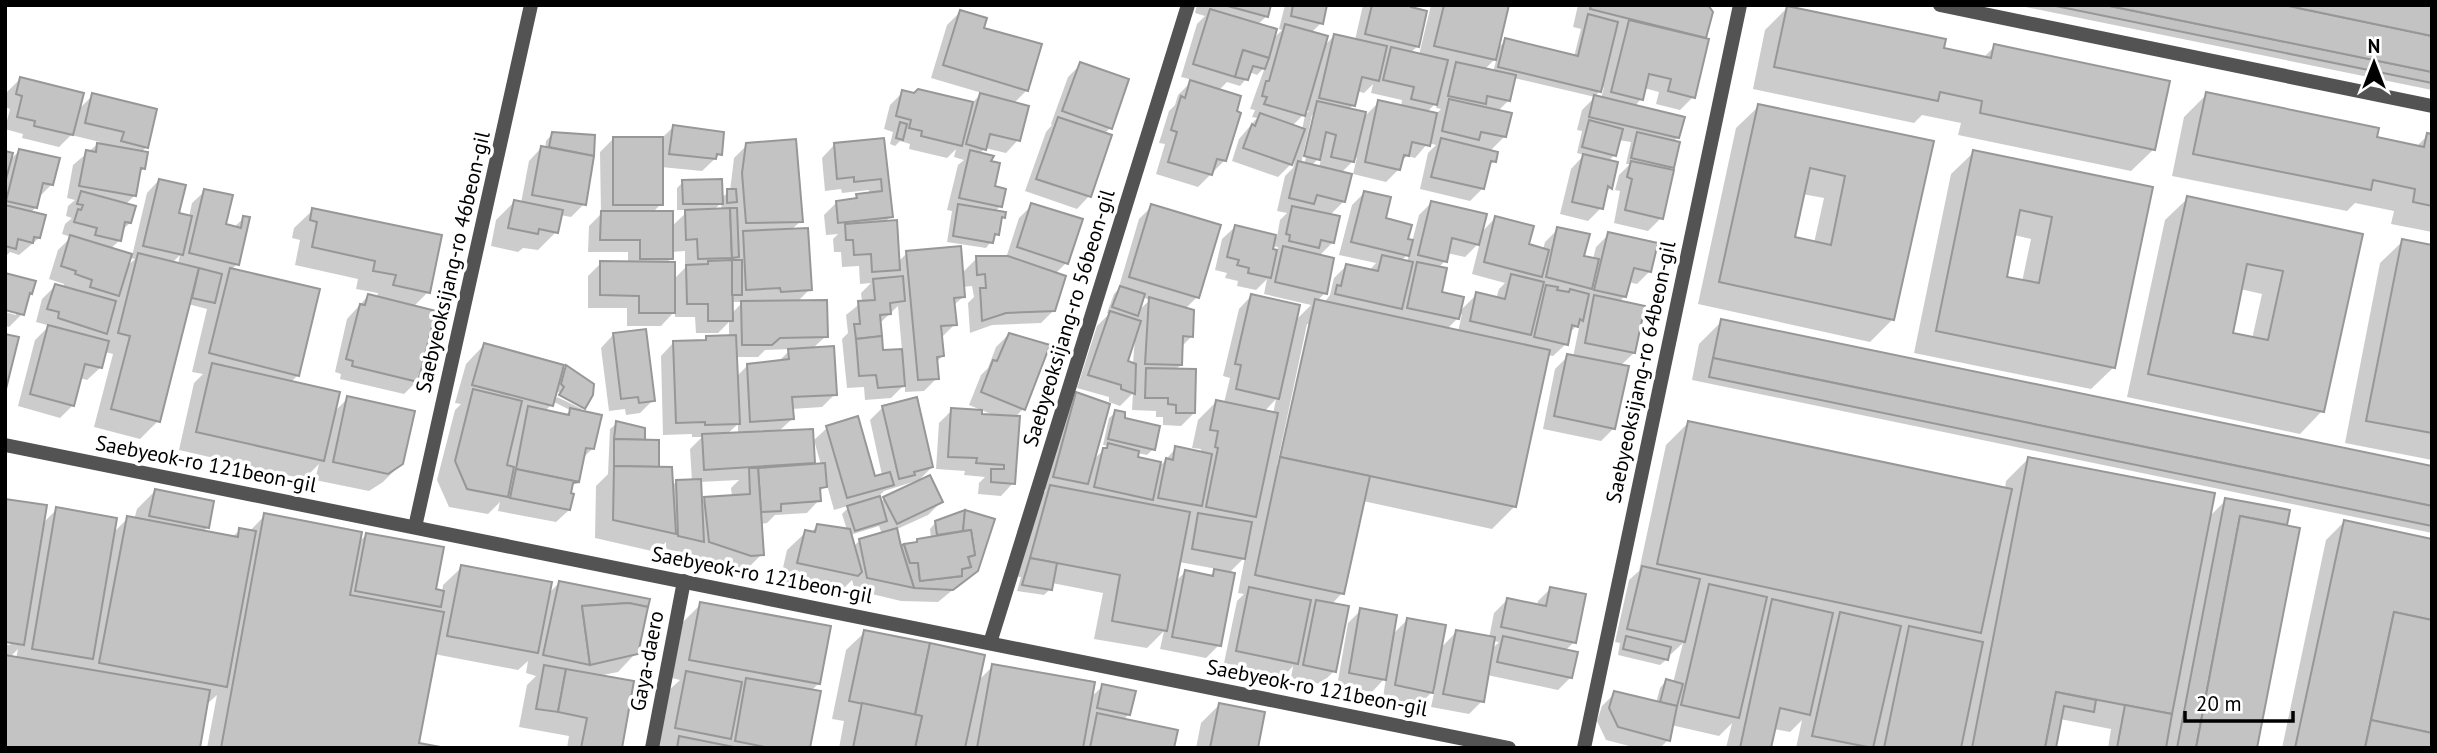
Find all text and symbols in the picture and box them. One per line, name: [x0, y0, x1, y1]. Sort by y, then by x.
north arrow: [2339, 28, 2409, 98]
text: N: [2368, 34, 2380, 58]
street label: Saebyeoksijang-ro 46beon-gil: [409, 129, 496, 395]
street label: Saebyeoksijang-ro 56beon-gil: [1017, 186, 1121, 450]
street label: Saebyeoksijang-ro 64beon-gil: [1600, 238, 1682, 506]
street label: Saebyeok-ro 121beon-gil: [93, 429, 319, 498]
street label: Saebyeok-ro 121beon-gil: [649, 540, 875, 609]
street label: Gaya-daero: [624, 608, 669, 713]
street label: Saebyeok-ro 121beon-gil: [1204, 653, 1430, 722]
scale bar: [2185, 680, 2294, 724]
text: 20 m: [2196, 690, 2242, 717]

